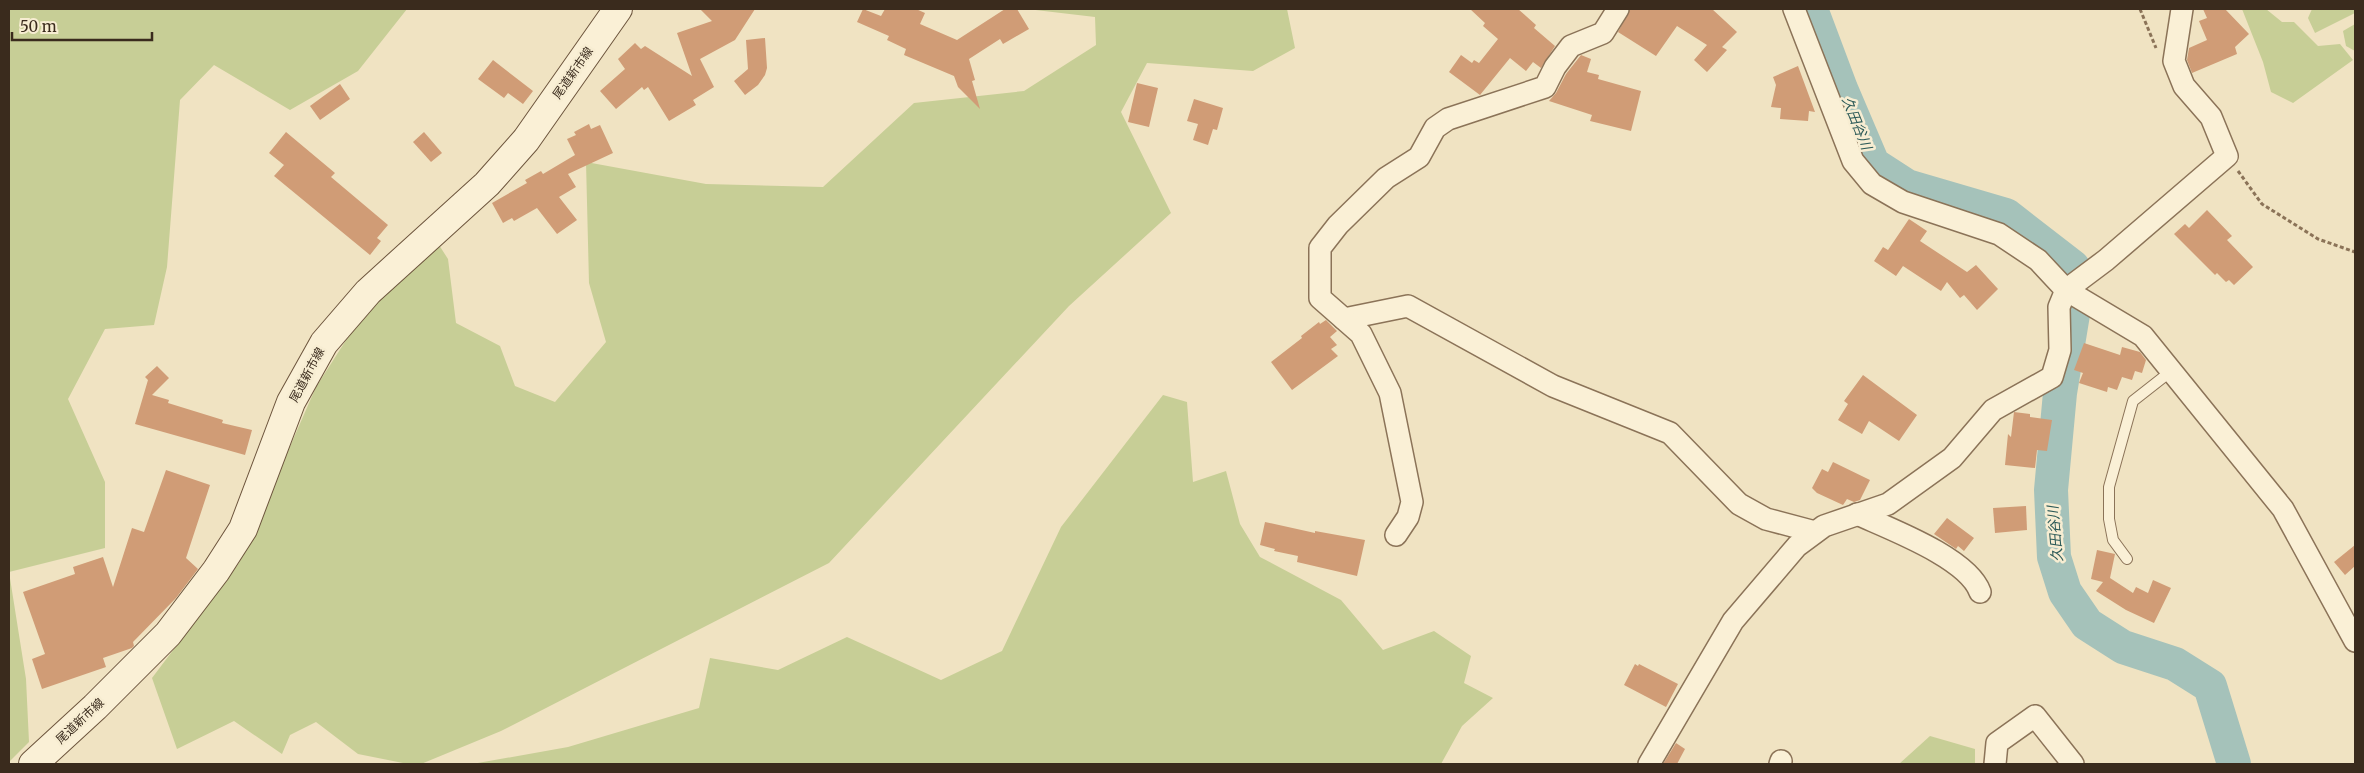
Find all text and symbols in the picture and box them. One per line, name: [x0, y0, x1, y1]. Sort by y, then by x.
scale bar: [12, 10, 152, 42]
text: 50 m: [20, 17, 57, 36]
street label: 尾道新市線: [549, 44, 596, 102]
water label: 久田谷川: [1838, 94, 1877, 154]
street label: 尾道新市線: [286, 345, 327, 405]
water label: 久田谷川: [2043, 503, 2066, 563]
street label: 尾道新市線: [53, 695, 107, 747]

